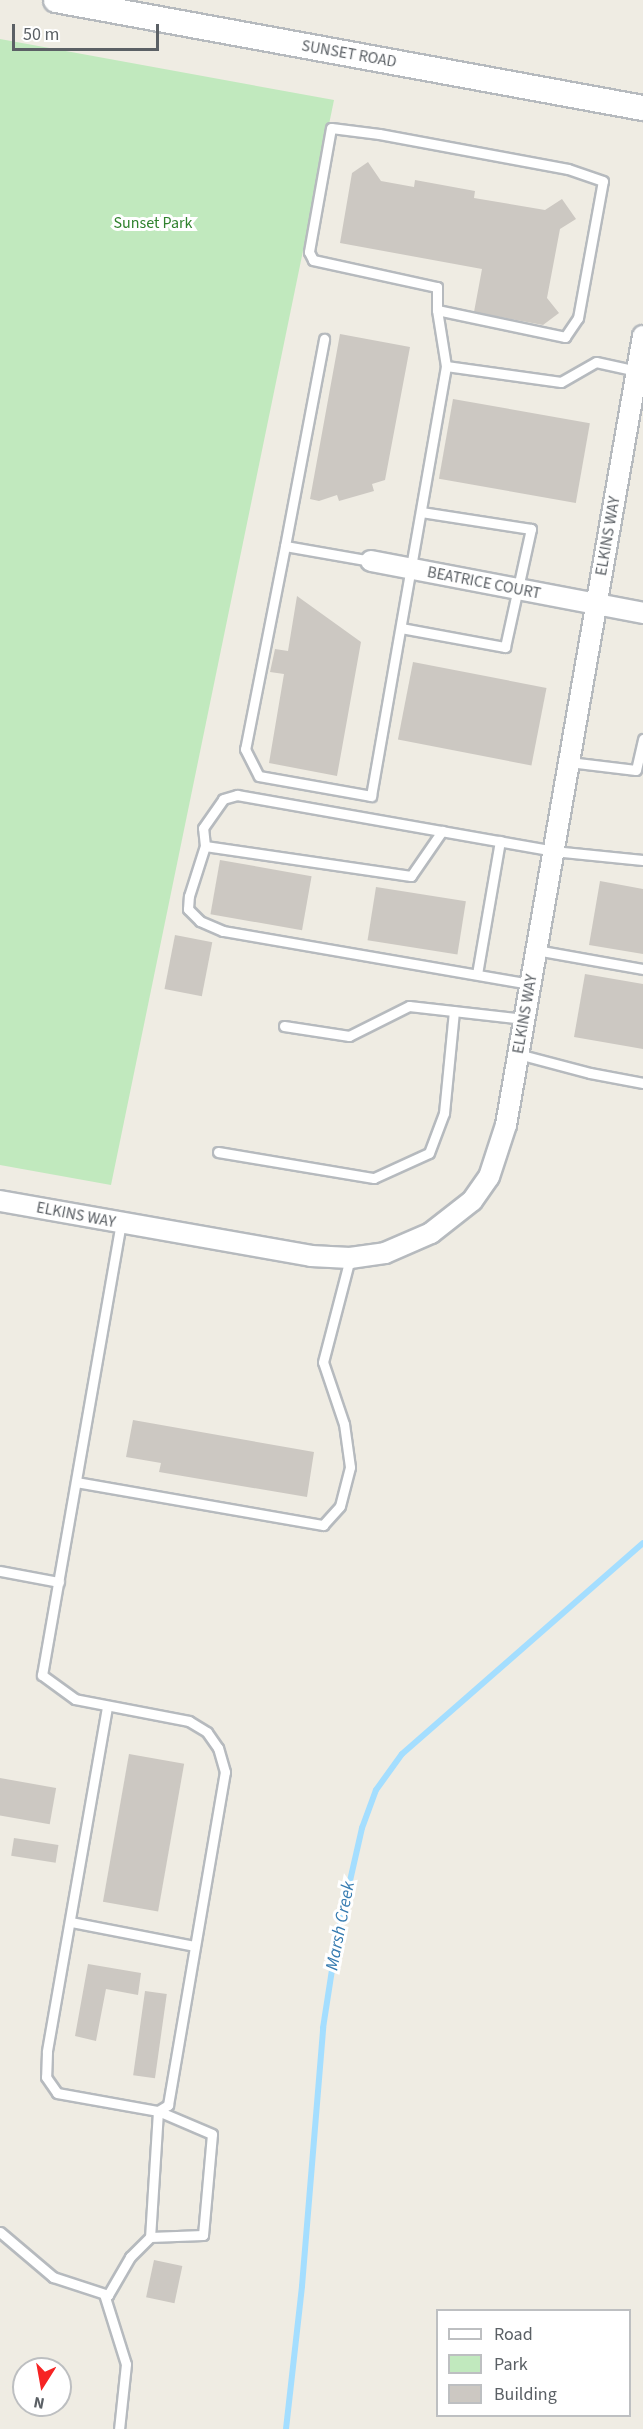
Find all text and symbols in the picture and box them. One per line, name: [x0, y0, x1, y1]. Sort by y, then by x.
scale bar: [15, 12, 162, 50]
text: 50 m: [23, 22, 59, 47]
street label: SUNSET ROAD: [300, 36, 398, 72]
park label: Sunset Park: [114, 213, 192, 233]
street label: ELKINS WAY: [592, 495, 624, 577]
street label: BEATRICE COURT: [426, 563, 542, 603]
street label: ELKINS WAY: [509, 973, 541, 1055]
street label: ELKINS WAY: [35, 1198, 117, 1232]
water label: Marsh Creek: [322, 1880, 360, 1972]
legend: [436, 2309, 631, 2417]
text: Road: [494, 2322, 533, 2347]
text: Park: [494, 2352, 528, 2377]
north arrow: [12, 2357, 72, 2417]
text: Building: [494, 2382, 557, 2407]
text: N: [32, 2391, 46, 2415]

